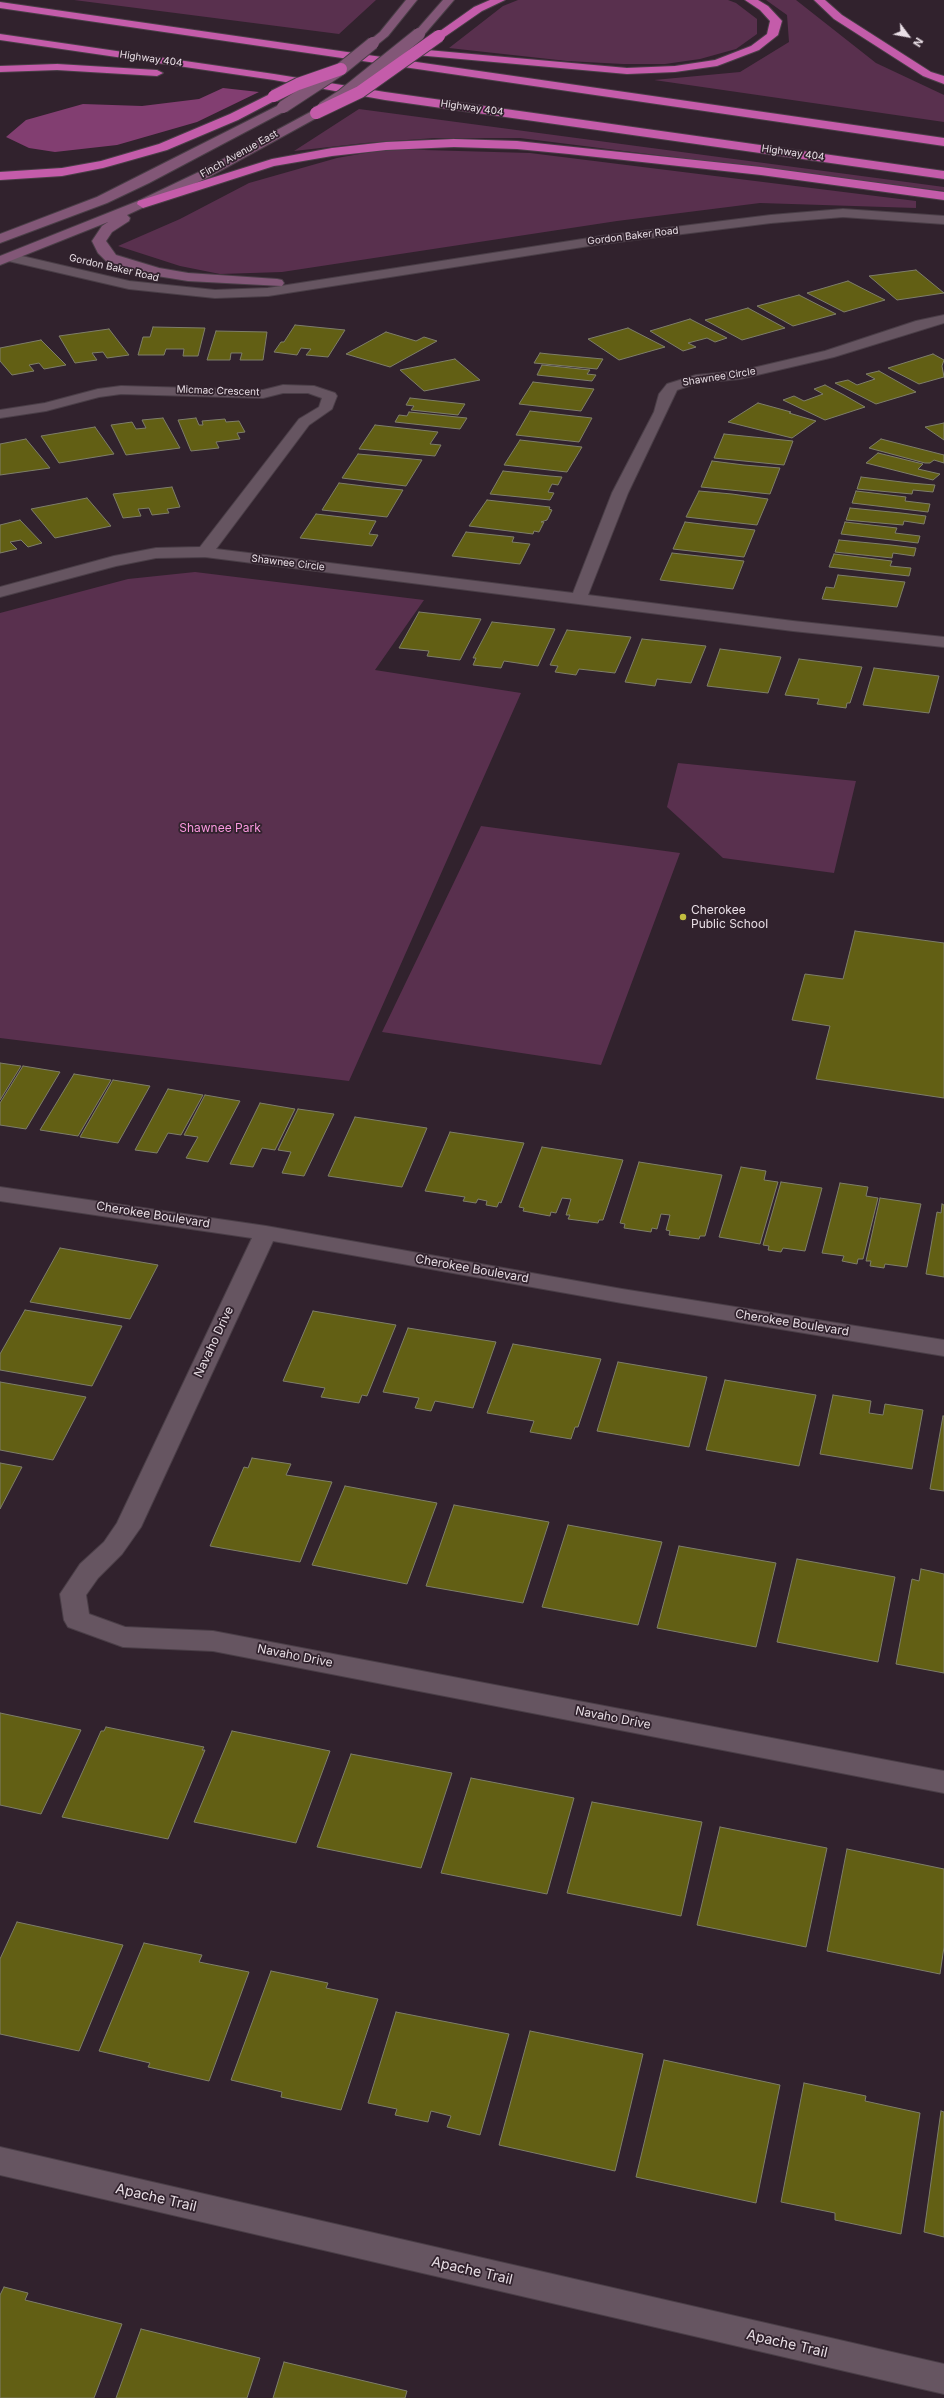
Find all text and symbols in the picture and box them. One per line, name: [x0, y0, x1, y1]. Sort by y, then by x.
north arrow: [888, 16, 928, 56]
text: N: [910, 35, 926, 50]
street label: Highway 404: [119, 49, 183, 69]
street label: Highway 404: [440, 98, 504, 118]
street label: Finch Avenue East: [198, 128, 280, 180]
street label: Highway 404: [761, 143, 825, 163]
street label: Gordon Baker Road: [587, 224, 679, 248]
street label: Gordon Baker Road: [68, 252, 160, 284]
street label: Shawnee Circle: [682, 365, 756, 389]
street label: Micmac Crescent: [176, 384, 260, 398]
street label: Shawnee Circle: [251, 553, 325, 573]
park label: Shawnee Park: [179, 821, 261, 835]
place label: Cherokee Public School: [691, 903, 768, 931]
marker: Cherokee Public School: [678, 912, 688, 922]
street label: Cherokee Boulevard: [95, 1199, 211, 1231]
street label: Cherokee Boulevard: [414, 1252, 530, 1286]
street label: Navaho Drive: [191, 1304, 237, 1380]
street label: Cherokee Boulevard: [734, 1307, 850, 1339]
street label: Navaho Drive: [256, 1642, 334, 1670]
street label: Navaho Drive: [574, 1704, 652, 1732]
street label: Apache Trail: [114, 2181, 198, 2215]
street label: Apache Trail: [430, 2254, 514, 2288]
street label: Apache Trail: [745, 2327, 829, 2361]

